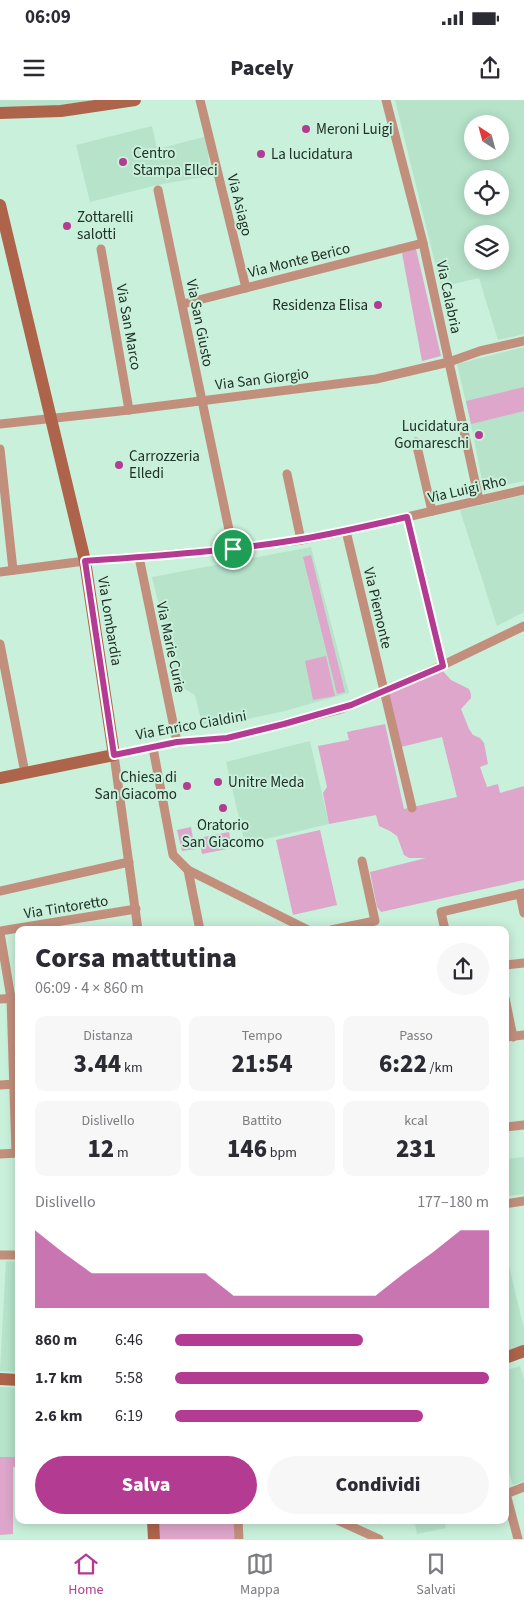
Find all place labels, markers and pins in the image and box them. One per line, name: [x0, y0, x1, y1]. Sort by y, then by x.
place label: Meroni Luigi: [316, 119, 393, 140]
marker: Meroni Luigi: [300, 123, 312, 135]
place label: Centro Stampa Elleci: [133, 143, 218, 181]
place label: La lucidatura: [271, 144, 353, 165]
marker: La lucidatura: [255, 148, 267, 160]
marker: Centro Stampa Elleci: [117, 156, 129, 168]
place label: Zottarelli salotti: [77, 207, 134, 245]
marker: Zottarelli salotti: [61, 220, 73, 232]
place label: Residenza Elisa: [272, 295, 368, 316]
marker: Residenza Elisa: [372, 299, 384, 311]
place label: Lucidatura Gomareschi: [394, 416, 469, 454]
marker: Lucidatura Gomareschi: [473, 429, 485, 441]
place label: Carrozzeria Elledi: [129, 446, 200, 484]
marker: Carrozzeria Elledi: [113, 459, 125, 471]
pin: [212, 528, 254, 570]
place label: Chiesa di San Giacomo: [95, 767, 177, 805]
place label: Unitre Meda: [228, 772, 304, 793]
marker: Unitre Meda: [212, 776, 224, 788]
marker: Chiesa di San Giacomo: [181, 780, 193, 792]
marker: Oratorio San Giacomo: [217, 802, 229, 814]
place label: Oratorio San Giacomo: [182, 815, 264, 853]

